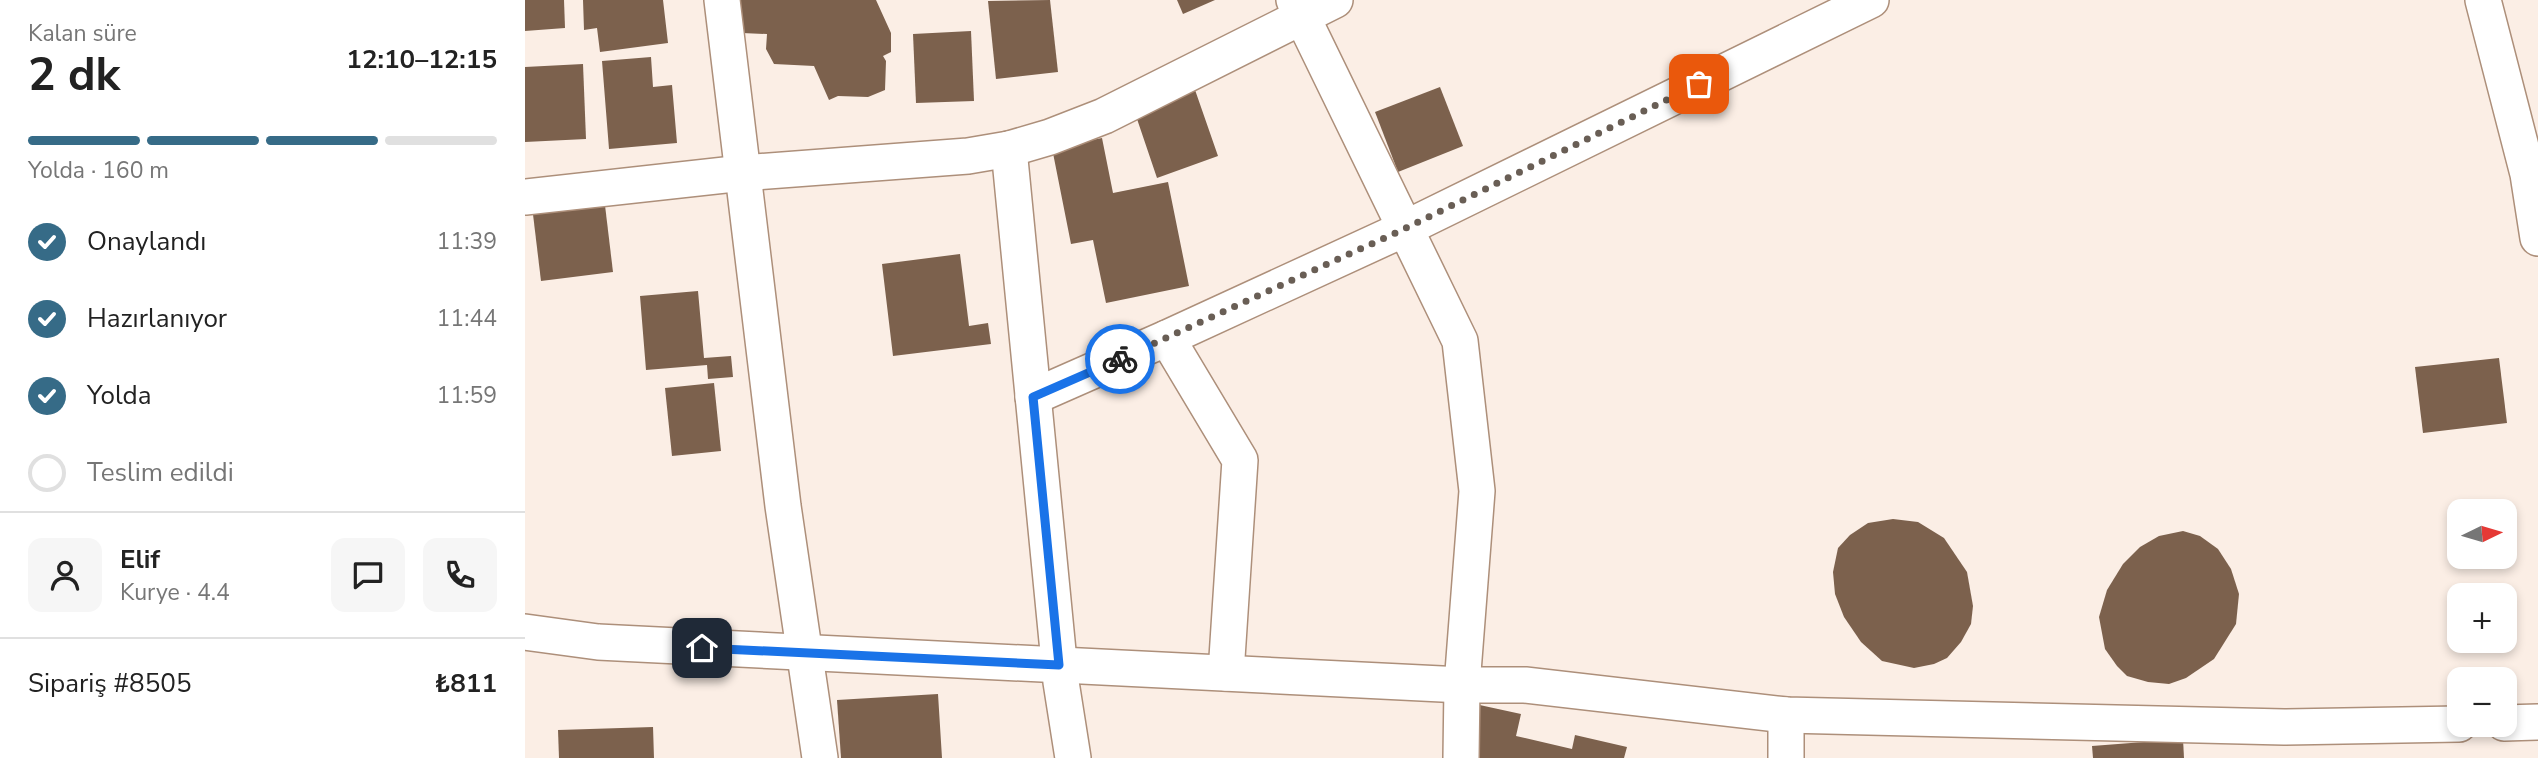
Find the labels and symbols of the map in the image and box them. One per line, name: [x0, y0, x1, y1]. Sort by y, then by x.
pin: [1669, 54, 1729, 114]
courier: [1085, 324, 1155, 394]
north arrow: [2447, 499, 2517, 569]
pin: [672, 618, 732, 678]

